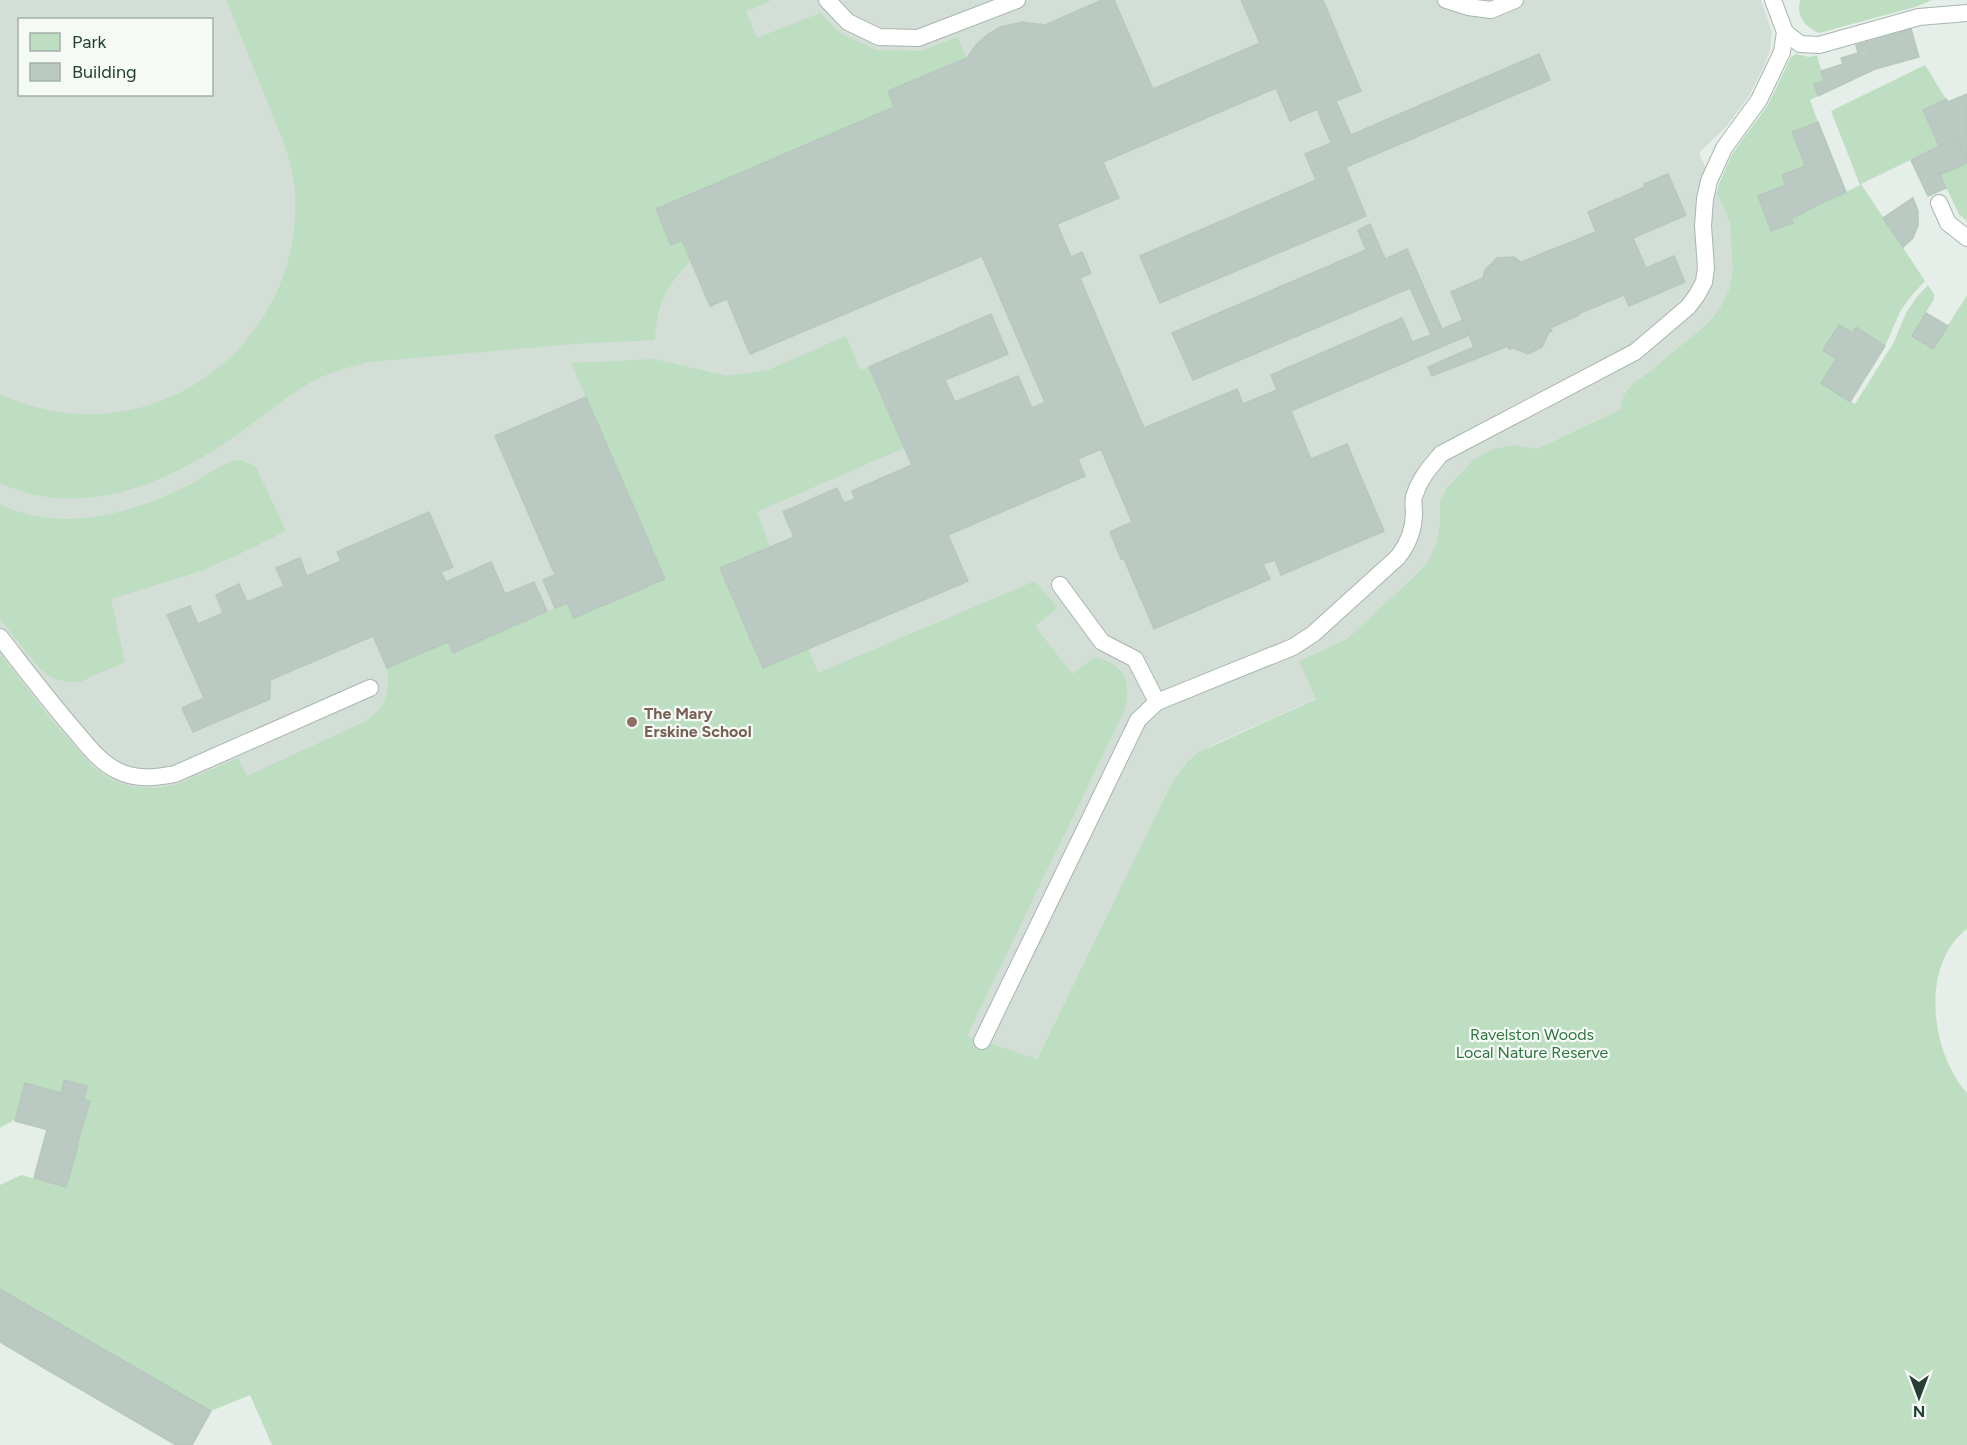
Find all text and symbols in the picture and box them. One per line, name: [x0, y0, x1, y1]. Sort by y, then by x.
legend: [18, 18, 213, 96]
text: Park: [72, 31, 107, 53]
text: Building: [72, 61, 137, 83]
place label: The Mary Erskine School: [644, 704, 752, 741]
marker: The Mary Erskine School: [625, 715, 639, 729]
park label: Ravelston Woods Local Nature Reserve: [1456, 1025, 1609, 1062]
north arrow: [1889, 1367, 1949, 1427]
text: N: [1913, 1402, 1925, 1421]

